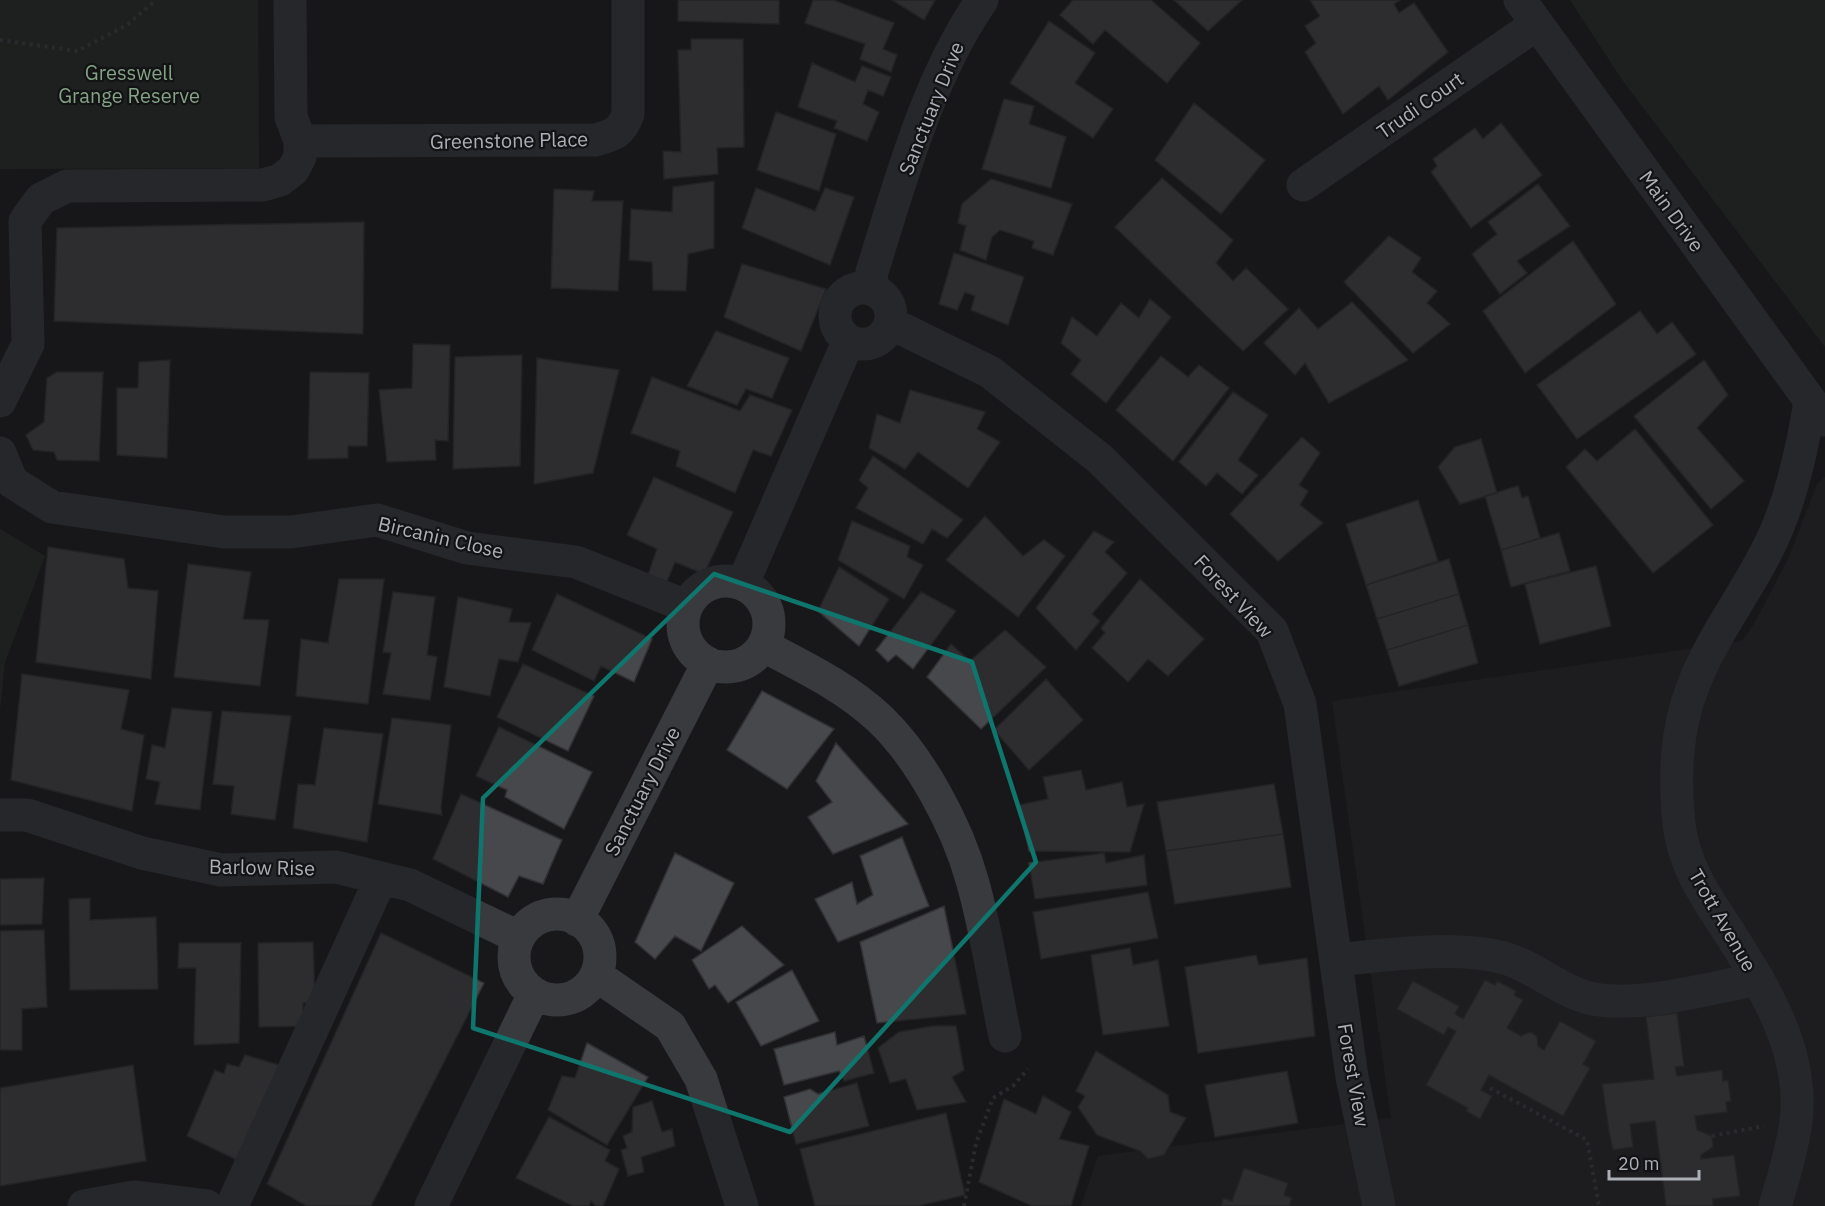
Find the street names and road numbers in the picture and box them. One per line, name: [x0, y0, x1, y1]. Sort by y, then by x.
street label: Sanctuary Drive: [892, 37, 970, 179]
street label: Trudi Court: [1371, 65, 1469, 145]
street label: Greenstone Place: [430, 125, 588, 155]
street label: Main Drive: [1633, 165, 1711, 257]
street label: Bircanin Close: [375, 509, 507, 565]
street label: Forest View: [1188, 548, 1280, 644]
street label: Sanctuary Drive: [598, 722, 686, 860]
street label: Barlow Rise: [209, 853, 315, 881]
street label: Trott Avenue: [1683, 864, 1763, 976]
street label: Forest View: [1332, 1021, 1376, 1129]

